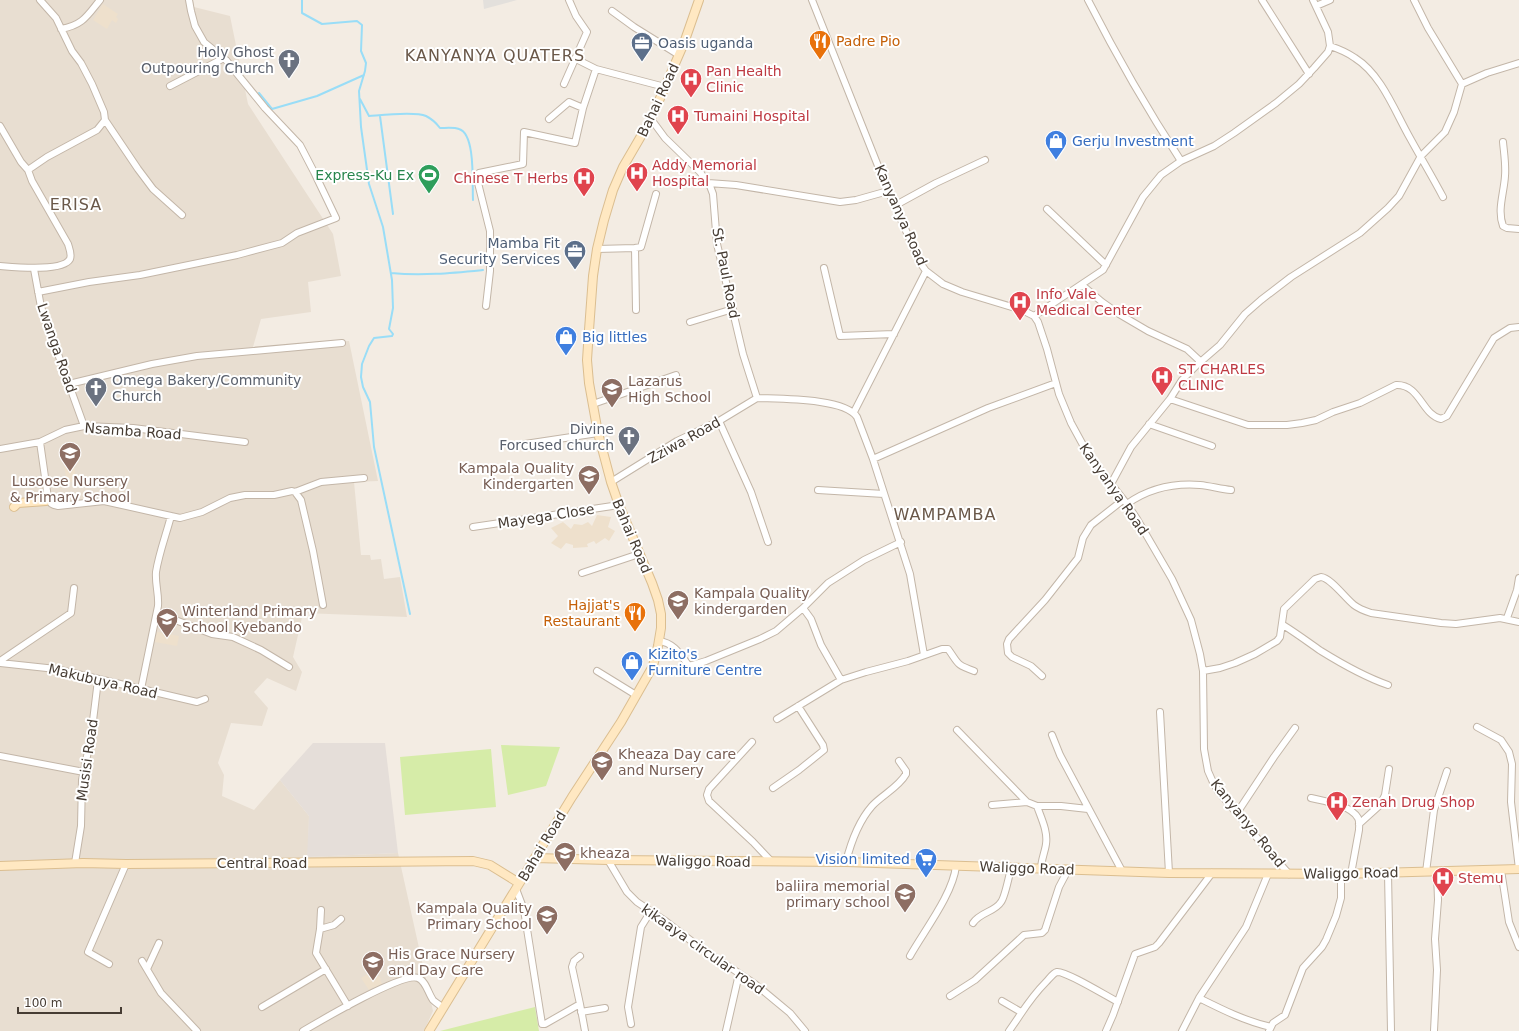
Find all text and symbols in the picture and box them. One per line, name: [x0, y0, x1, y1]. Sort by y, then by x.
restaurant icon: Padre Pio: [807, 28, 833, 61]
office icon: Oasis uganda: [629, 30, 655, 63]
place label: Padre Pio: [836, 33, 900, 49]
place label: Oasis uganda: [658, 35, 753, 51]
place label: Holy Ghost Outpouring Church: [141, 44, 275, 76]
district label: KANYANYA QUATERS: [405, 46, 585, 65]
church icon: Holy Ghost Outpouring Church: [276, 47, 302, 80]
street label: Bahai Road: [634, 61, 682, 139]
place label: Pan Health Clinic: [706, 63, 782, 95]
hospital icon: Pan Health Clinic: [678, 66, 704, 99]
hospital icon: Tumaini Hospital: [665, 103, 691, 136]
place label: Tumaini Hospital: [693, 108, 810, 124]
shop icon: Gerju Investment: [1043, 128, 1069, 161]
place label: Gerju Investment: [1072, 133, 1194, 149]
place label: Addy Memorial Hospital: [652, 157, 757, 189]
hospital icon: Addy Memorial Hospital: [624, 160, 650, 193]
sports icon: Express-Ku Ex: [416, 162, 442, 195]
street label: Kanyanya Road: [872, 162, 930, 268]
hospital icon: Chinese T Herbs: [571, 165, 597, 198]
place label: Express-Ku Ex: [315, 167, 414, 183]
place label: Chinese T Herbs: [454, 170, 568, 186]
district label: ERISA: [50, 195, 102, 214]
street label: St. Paul Road: [709, 226, 743, 320]
place label: Mamba Fit Security Services: [439, 235, 561, 267]
office icon: Mamba Fit Security Services: [562, 238, 588, 271]
place label: Info Vale Medical Center: [1036, 286, 1141, 318]
hospital icon: Info Vale Medical Center: [1007, 289, 1033, 322]
street label: Lwanga Road: [34, 301, 80, 395]
shop icon: Big littles: [553, 324, 579, 357]
place label: Big littles: [582, 329, 647, 345]
place label: ST CHARLES CLINIC: [1178, 361, 1265, 393]
hospital icon: ST CHARLES CLINIC: [1149, 364, 1175, 397]
place label: Omega Bakery/Community Church: [112, 372, 301, 404]
place label: Lazarus High School: [628, 373, 711, 405]
church icon: Omega Bakery/Community Church: [83, 375, 109, 408]
school or university icon: Lazarus High School: [599, 376, 625, 409]
street label: Zziwa Road: [645, 414, 723, 466]
street label: Nsamba Road: [84, 420, 182, 442]
place label: Divine Forcused church: [499, 421, 614, 453]
church icon: Divine Forcused church: [616, 424, 642, 457]
school or university icon: Lusoose Nursery & Primary School: [57, 440, 83, 473]
street label: Kanyanya Road: [1076, 440, 1152, 538]
place label: Kampala Quality Kindergarten: [458, 460, 574, 492]
school or university icon: Kampala Quality Kindergarten: [576, 463, 602, 496]
place label: Lusoose Nursery & Primary School: [10, 473, 130, 505]
street label: Bahai Road: [609, 496, 655, 576]
street label: Mayega Close: [497, 500, 595, 532]
district label: WAMPAMBA: [894, 505, 997, 524]
place label: Kampala Quality kindergarden: [694, 585, 810, 617]
school or university icon: Kampala Quality kindergarden: [665, 588, 691, 621]
place label: Hajjat's Restaurant: [543, 597, 620, 629]
restaurant icon: Hajjat's Restaurant: [622, 600, 648, 633]
place label: Winterland Primary School Kyebando: [182, 603, 317, 635]
school or university icon: Winterland Primary School Kyebando: [154, 606, 180, 639]
place label: Kizito's Furniture Centre: [648, 646, 762, 678]
shop icon: Kizito's Furniture Centre: [619, 649, 645, 682]
street label: Makubuya Road: [47, 661, 159, 701]
street label: Musisi Road: [73, 718, 101, 802]
place label: Kheaza Day care and Nursery: [618, 746, 736, 778]
school or university icon: Kheaza Day care and Nursery: [589, 749, 615, 782]
street label: Kanyanya Road: [1208, 776, 1288, 870]
hospital icon: Zenah Drug Shop: [1324, 789, 1350, 822]
place label: Zenah Drug Shop: [1352, 794, 1475, 810]
street label: Bahai Road: [515, 808, 569, 884]
school or university icon: kheaza: [552, 840, 578, 873]
place label: kheaza: [580, 845, 630, 861]
supermarket icon: Vision limited: [913, 846, 939, 879]
place label: Vision limited: [815, 851, 910, 867]
street label: Waliggo Road: [655, 852, 751, 870]
street label: Central Road: [217, 855, 307, 871]
street label: Waliggo Road: [979, 858, 1075, 878]
street label: Waliggo Road: [1303, 864, 1399, 882]
hospital icon: Stemu: [1430, 865, 1456, 898]
place label: Stemu: [1458, 870, 1504, 886]
place label: baliira memorial primary school: [776, 878, 890, 910]
school or university icon: baliira memorial primary school: [892, 881, 918, 914]
place label: Kampala Quality Primary School: [416, 900, 532, 932]
street label: kikaaya circular road: [639, 901, 767, 997]
school or university icon: Kampala Quality Primary School: [534, 903, 560, 936]
place label: His Grace Nursery and Day Care: [388, 946, 515, 978]
school or university icon: His Grace Nursery and Day Care: [360, 949, 386, 982]
scale bar: [18, 989, 121, 1015]
text: 100 m: [24, 996, 62, 1010]

